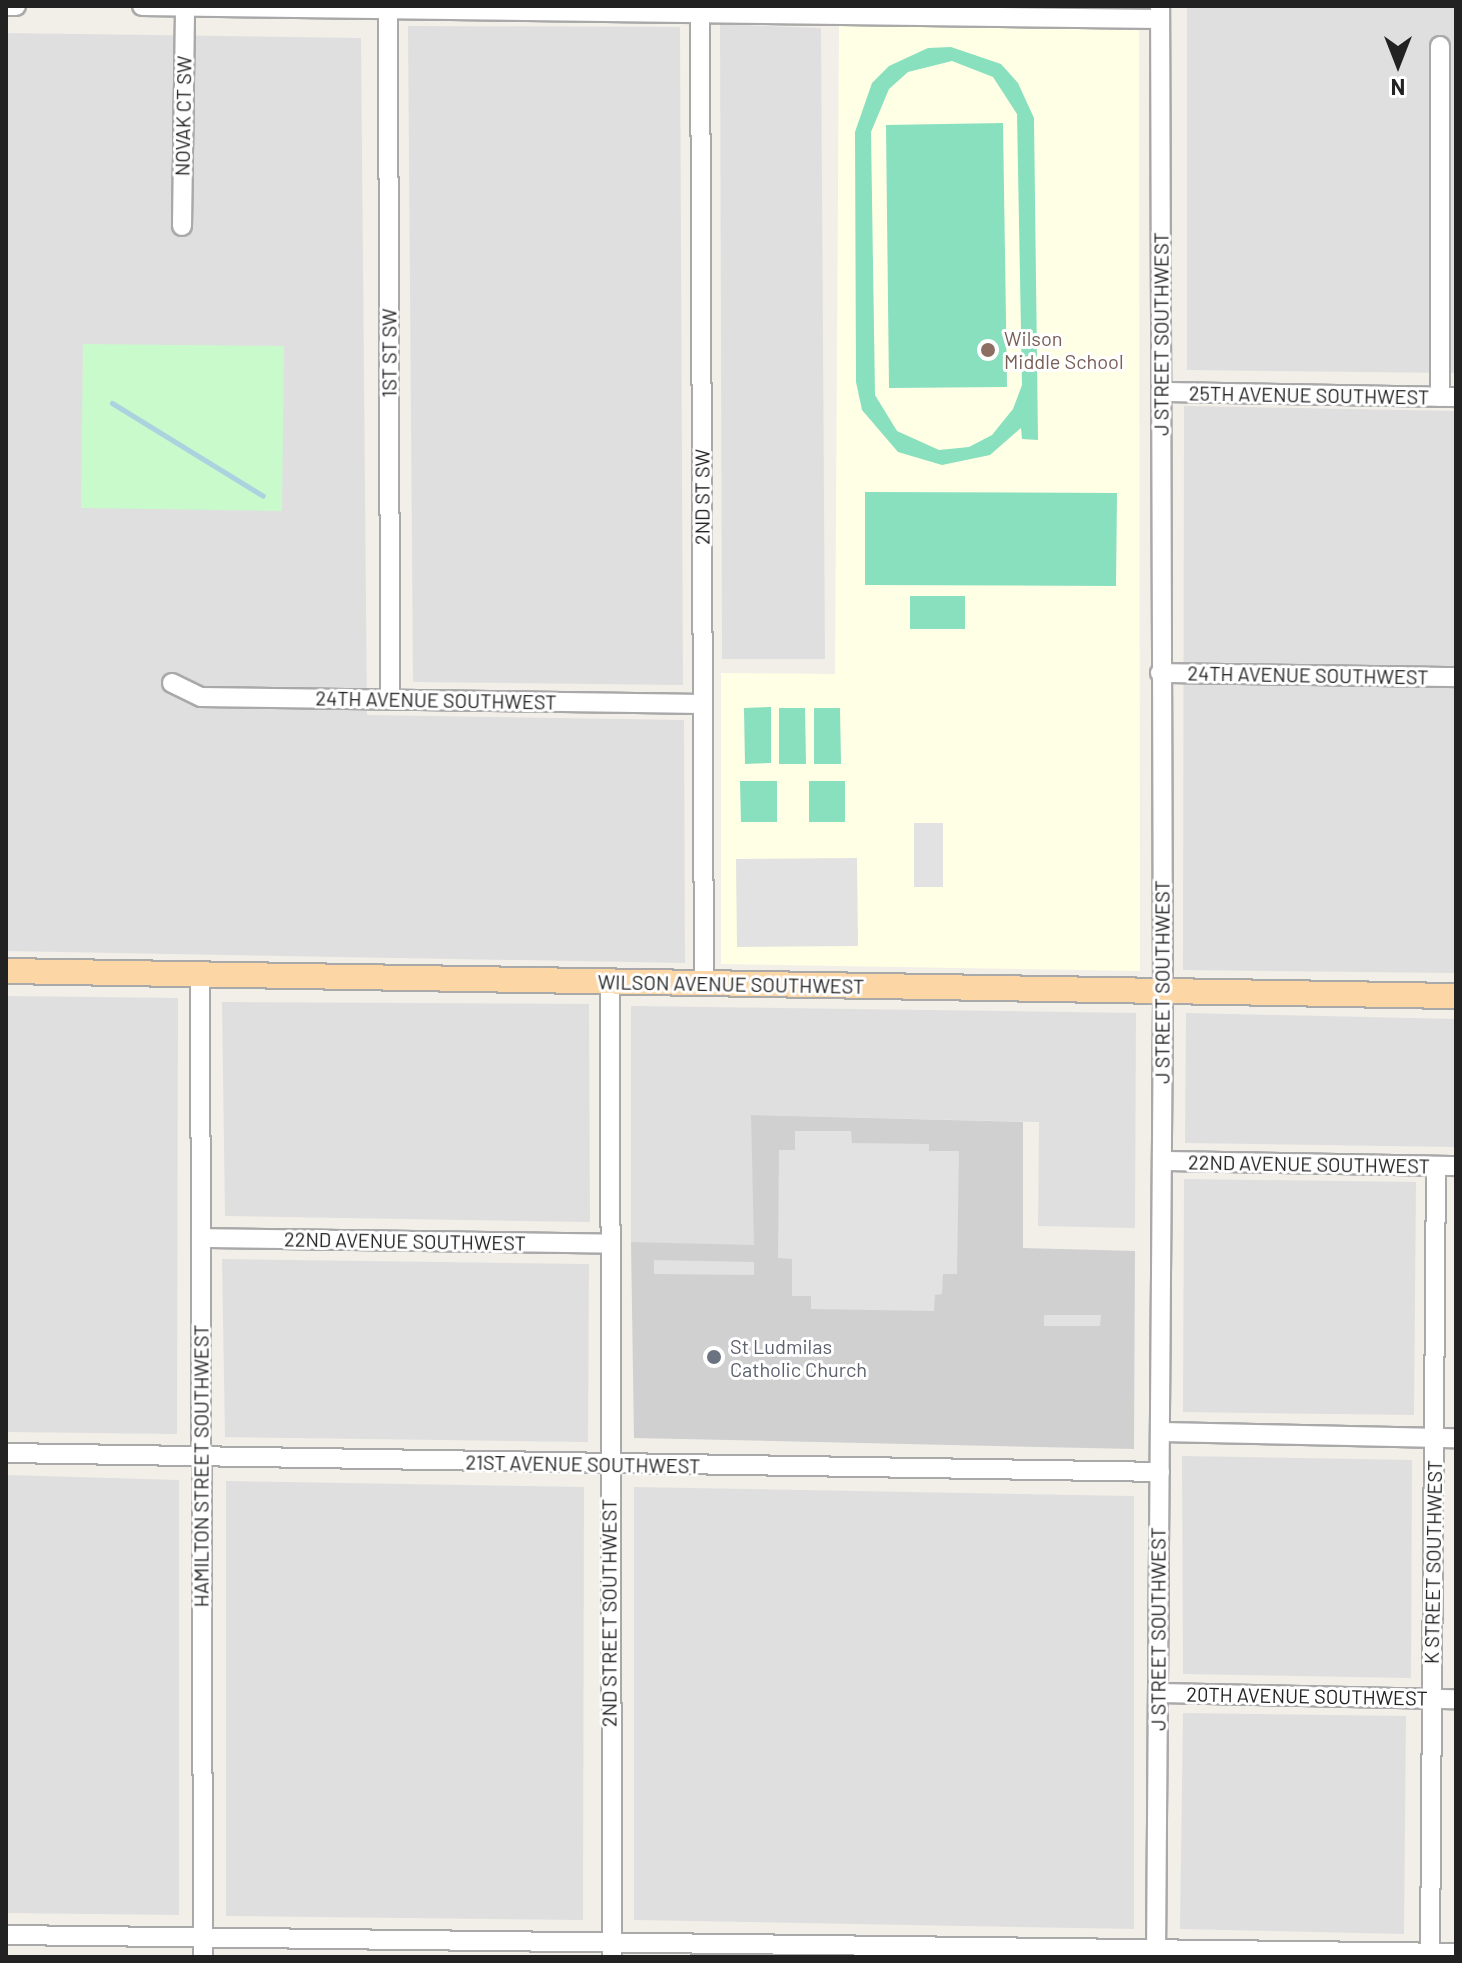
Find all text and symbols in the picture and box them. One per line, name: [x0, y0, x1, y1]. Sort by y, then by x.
north arrow: [1358, 24, 1438, 104]
street label: NOVAK CT SW: [170, 56, 196, 176]
text: N: [1391, 75, 1405, 101]
street label: J STREET SOUTHWEST: [1149, 232, 1173, 436]
street label: 1ST ST SW: [377, 308, 401, 398]
place label: Wilson Middle School: [1004, 326, 1124, 373]
marker: Wilson Middle School: [979, 341, 997, 359]
street label: 25TH AVENUE SOUTHWEST: [1189, 381, 1429, 409]
street label: 2ND ST SW: [690, 449, 714, 545]
street label: 24TH AVENUE SOUTHWEST: [1187, 661, 1429, 689]
street label: 24TH AVENUE SOUTHWEST: [315, 686, 557, 714]
street label: J STREET SOUTHWEST: [1150, 880, 1174, 1084]
street label: WILSON AVENUE SOUTHWEST: [597, 970, 865, 998]
street label: 22ND AVENUE SOUTHWEST: [1188, 1150, 1430, 1178]
street label: 22ND AVENUE SOUTHWEST: [284, 1227, 526, 1255]
street label: HAMILTON STREET SOUTHWEST: [189, 1325, 213, 1607]
place label: St Ludmilas Catholic Church: [730, 1334, 867, 1381]
marker: St Ludmilas Catholic Church: [705, 1348, 723, 1366]
street label: 21ST AVENUE SOUTHWEST: [465, 1450, 701, 1478]
street label: K STREET SOUTHWEST: [1419, 1460, 1447, 1664]
street label: 2ND STREET SOUTHWEST: [597, 1499, 621, 1727]
street label: J STREET SOUTHWEST: [1146, 1527, 1170, 1731]
street label: 20TH AVENUE SOUTHWEST: [1186, 1682, 1428, 1710]

